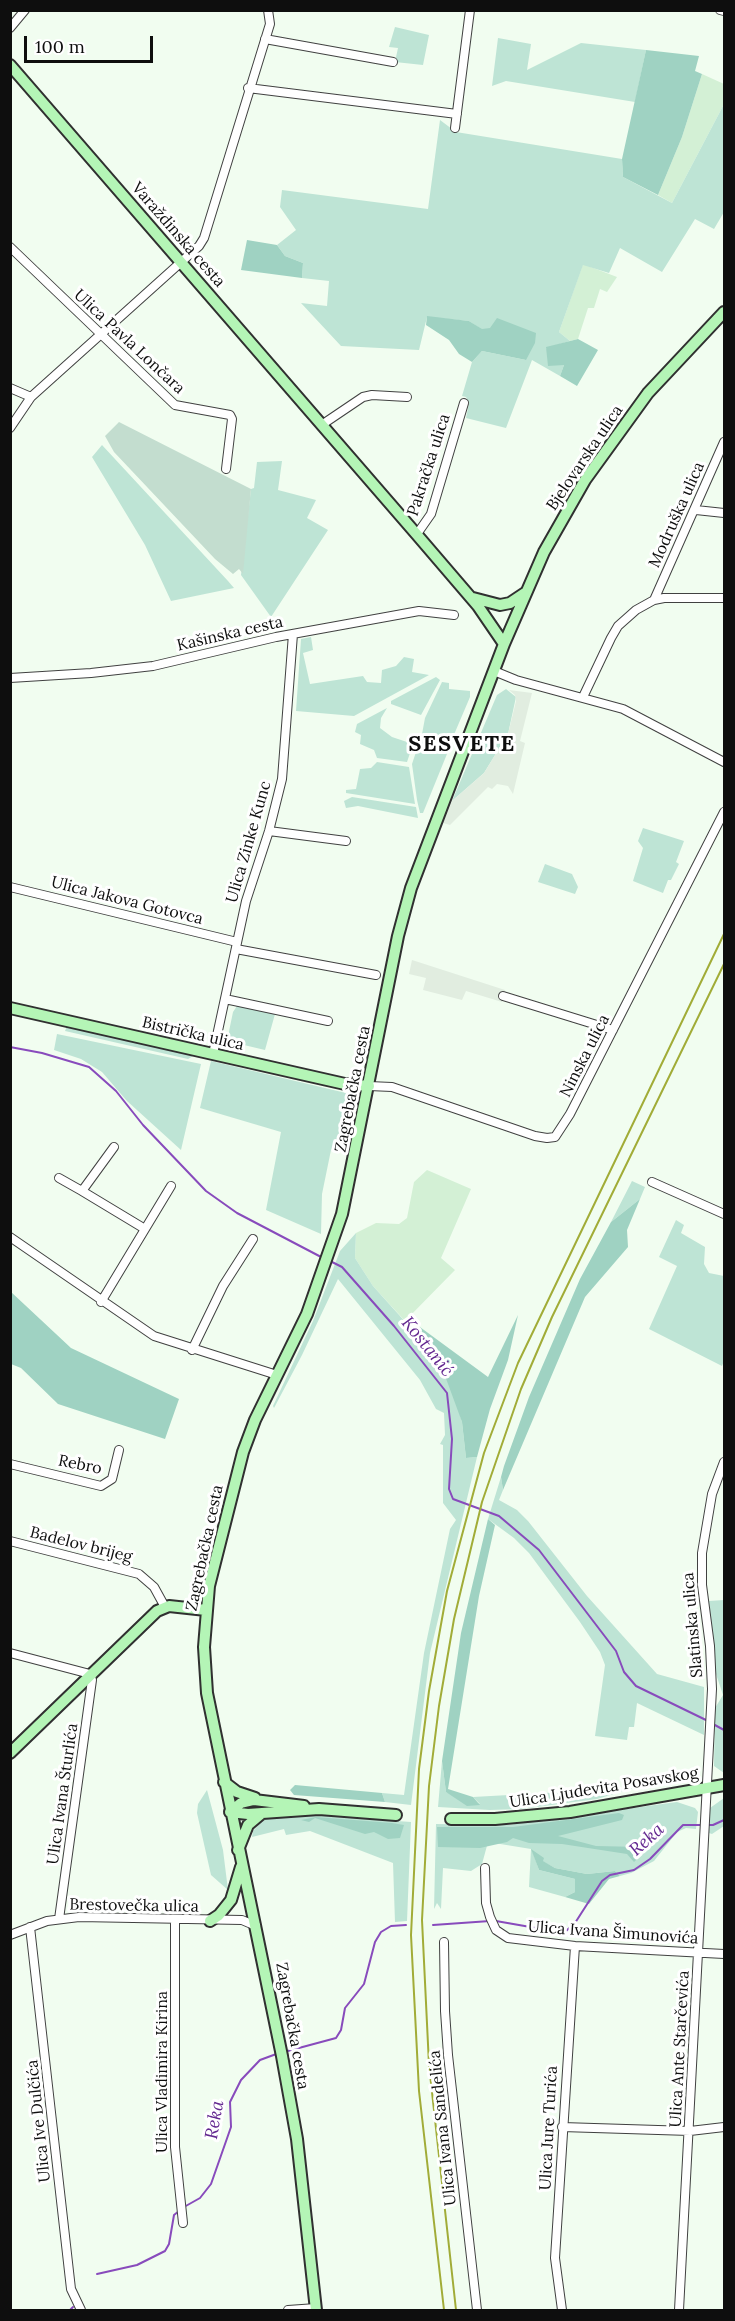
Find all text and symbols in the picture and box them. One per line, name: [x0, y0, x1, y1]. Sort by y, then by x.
scale bar: [27, 24, 156, 62]
text: 100 m: [35, 35, 85, 58]
street label: Varaždinska cesta: [127, 179, 229, 291]
street label: Ulica Pavla Lončara: [70, 286, 188, 398]
street label: Bjelovarska ulica: [543, 402, 627, 514]
street label: Pakračka ulica: [403, 412, 455, 518]
street label: Modruška ulica: [645, 459, 709, 571]
street label: Kašinska cesta: [175, 612, 285, 656]
district label: SESVETE: [408, 732, 516, 758]
street label: Ulica Zinke Kunc: [222, 779, 276, 905]
street label: Ulica Jakova Gotovca: [49, 873, 205, 929]
street label: Ninska ulica: [556, 1012, 614, 1100]
street label: Bistrička ulica: [140, 1013, 246, 1055]
street label: Zagrebačka cesta: [331, 1024, 375, 1154]
water label: Kostanić: [396, 1313, 458, 1381]
street label: Rebro: [57, 1451, 103, 1479]
street label: Zagrebačka cesta: [182, 1483, 228, 1613]
street label: Badelov brijeg: [28, 1523, 134, 1567]
street label: Slatinska ulica: [679, 1572, 707, 1678]
street label: Ulica Ivana Šturlića: [44, 1722, 82, 1866]
street label: Ulica Ljudevita Posavskog: [508, 1764, 700, 1812]
water label: Reka: [625, 1819, 669, 1861]
street label: Brestovečka ulica: [69, 1895, 199, 1917]
street label: Ulica Ivana Šimunovića: [527, 1917, 699, 1949]
street label: Zagrebačka cesta: [271, 1961, 313, 2091]
street label: Ulica Ante Starčevića: [666, 1970, 694, 2128]
street label: Ulica Vladimira Kirina: [152, 1991, 172, 2153]
street label: Ulica Ivana Sandelića: [425, 2049, 461, 2207]
street label: Ulica Ive Dulčića: [23, 2059, 55, 2183]
street label: Ulica Jure Turića: [536, 2065, 562, 2191]
water label: Reka: [201, 2099, 229, 2141]

